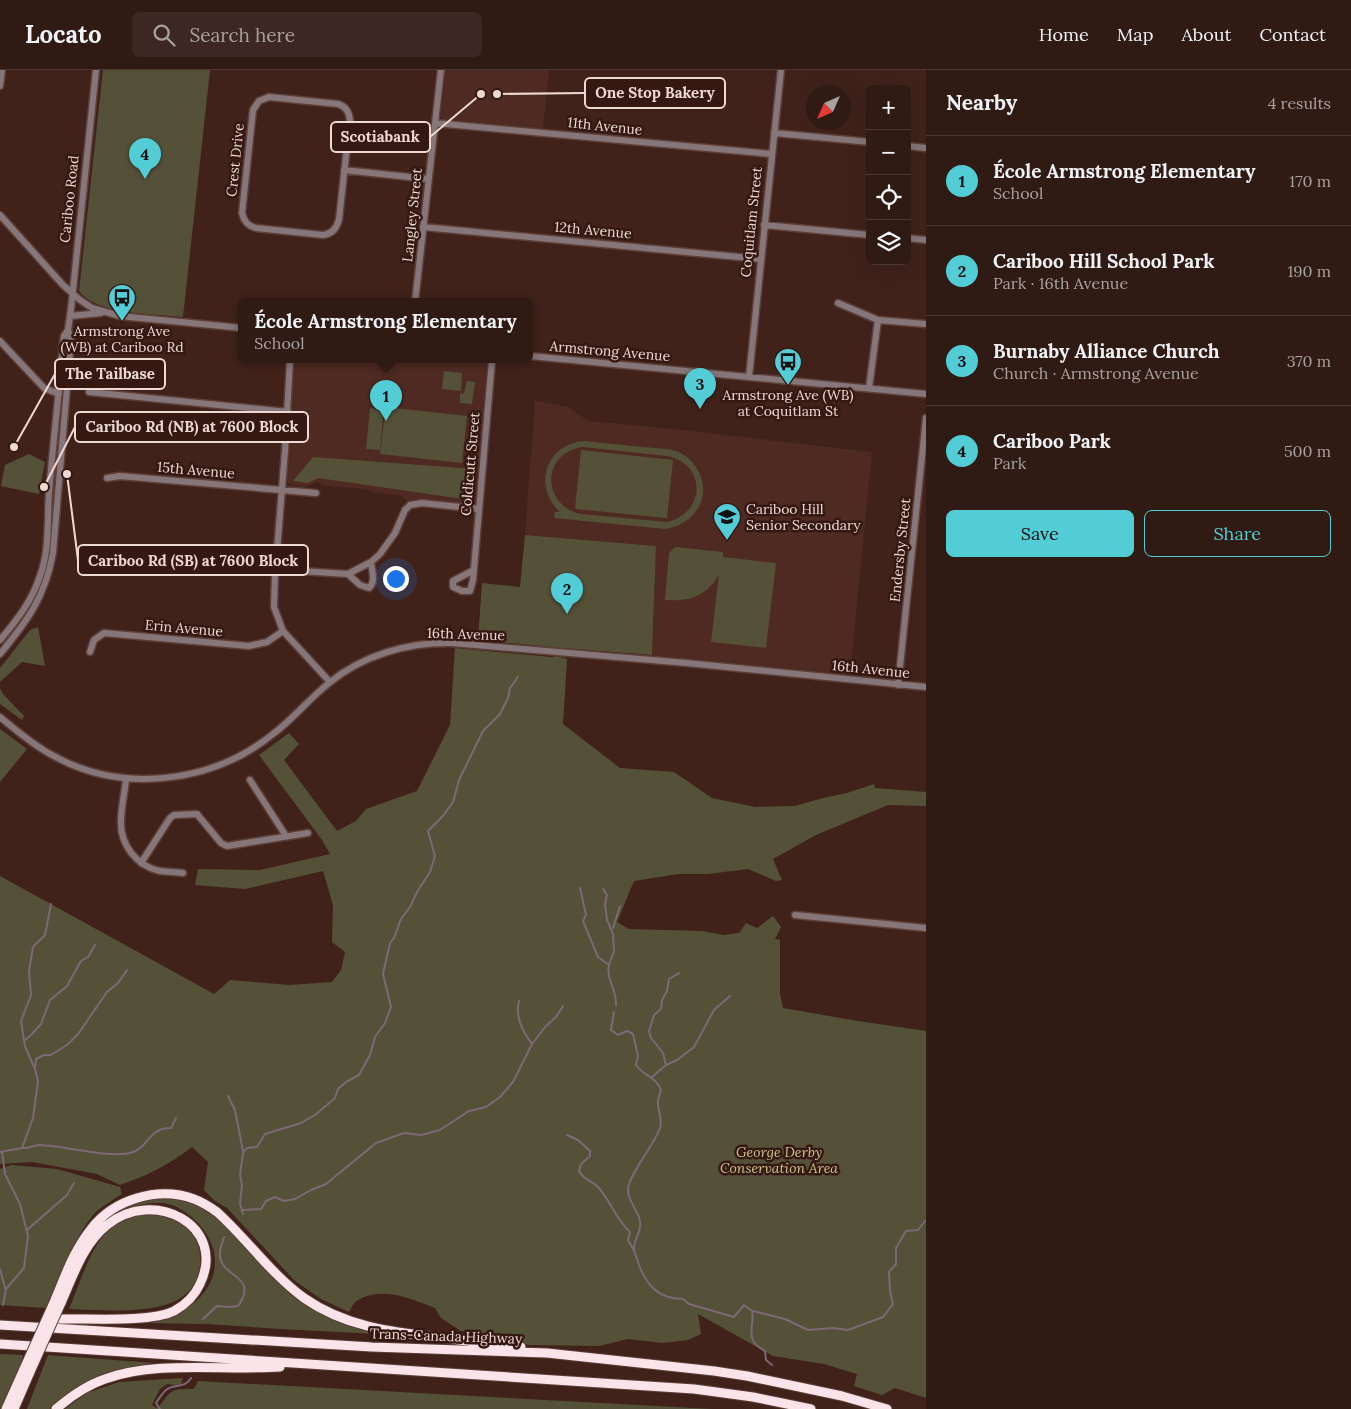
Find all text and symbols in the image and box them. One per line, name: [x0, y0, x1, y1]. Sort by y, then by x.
search box: [132, 12, 482, 57]
text: Locato: [25, 19, 102, 50]
icon: search: [150, 21, 178, 49]
text: Search here: [190, 23, 295, 47]
text: Home: [1039, 23, 1089, 46]
text: Map: [1117, 23, 1153, 46]
text: About: [1181, 23, 1231, 46]
text: Contact: [1259, 23, 1326, 46]
callout: One Stop Bakery: [585, 78, 725, 108]
text: One Stop Bakery: [595, 83, 716, 102]
north arrow: [806, 85, 851, 130]
map controls: [866, 85, 911, 265]
button: +: [866, 85, 911, 130]
text: Nearby: [946, 89, 1017, 116]
text: 4 results: [1268, 93, 1331, 113]
street label: 11th Avenue: [567, 113, 644, 139]
street label: Crest Drive: [222, 122, 248, 198]
callout: Scotiabank: [331, 122, 430, 152]
text: Scotiabank: [340, 127, 420, 146]
button: −: [866, 130, 911, 175]
pin: 4: [129, 138, 161, 179]
street label: Cariboo Road: [55, 154, 83, 244]
text: École Armstrong Elementary: [993, 159, 1255, 183]
street label: Coquitlam Street: [736, 165, 766, 278]
street label: Langley Street: [398, 167, 426, 263]
text: 1: [959, 171, 965, 191]
text: 170 m: [1289, 171, 1331, 191]
button: locate: [866, 175, 911, 220]
text: School: [993, 183, 1043, 203]
street label: 12th Avenue: [554, 218, 633, 242]
button: layers: [866, 220, 911, 265]
text: Cariboo Hill School Park: [993, 249, 1214, 273]
text: 2: [958, 261, 966, 281]
text: 190 m: [1287, 261, 1331, 281]
text: Park · 16th Avenue: [993, 273, 1128, 293]
bus stop icon: Armstrong Ave (WB) at Cariboo Rd: [107, 283, 137, 322]
popup: [238, 298, 533, 363]
text: École Armstrong Elementary: [254, 309, 517, 333]
place label: Armstrong Ave (WB) at Cariboo Rd: [60, 322, 184, 356]
text: School: [254, 333, 305, 353]
street label: Armstrong Avenue: [548, 337, 671, 365]
text: Burnaby Alliance Church: [993, 339, 1220, 363]
bus stop icon: Armstrong Ave (WB) at Coquitlam St: [773, 347, 803, 386]
text: 3: [958, 351, 966, 371]
text: 370 m: [1287, 351, 1331, 371]
callout: The Tailbase: [55, 359, 165, 389]
text: Church · Armstrong Avenue: [993, 363, 1199, 383]
text: The Tailbase: [65, 364, 155, 383]
pin: 3: [684, 368, 716, 409]
pin: 1: [370, 380, 402, 421]
place label: Armstrong Ave (WB) at Coquitlam St: [722, 386, 853, 420]
street label: Coldicutt Street: [456, 411, 484, 517]
callout: Cariboo Rd (NB) at 7600 Block: [75, 412, 308, 442]
text: Cariboo Rd (NB) at 7600 Block: [85, 417, 299, 437]
text: Cariboo Park: [993, 429, 1111, 453]
text: 4: [958, 441, 966, 461]
text: 500 m: [1284, 441, 1331, 461]
text: Park: [993, 453, 1026, 473]
street label: 15th Avenue: [156, 458, 236, 482]
street label: Endersby Street: [886, 497, 914, 603]
place label: Cariboo Hill Senior Secondary: [746, 500, 861, 534]
school or university icon: Cariboo Hill Senior Secondary: [712, 502, 742, 541]
button: Save: [946, 510, 1134, 557]
button: Share: [1144, 510, 1331, 557]
callout: Cariboo Rd (SB) at 7600 Block: [78, 545, 308, 575]
text: Cariboo Rd (SB) at 7600 Block: [88, 551, 298, 571]
your location: [383, 566, 409, 592]
pin: 2: [551, 573, 583, 614]
street label: Erin Avenue: [144, 616, 224, 640]
street label: 16th Avenue: [427, 624, 506, 644]
street label: 16th Avenue: [831, 656, 911, 682]
park label: George Derby Conservation Area: [720, 1143, 838, 1177]
street label: Trans-Canada Highway: [369, 1324, 523, 1348]

